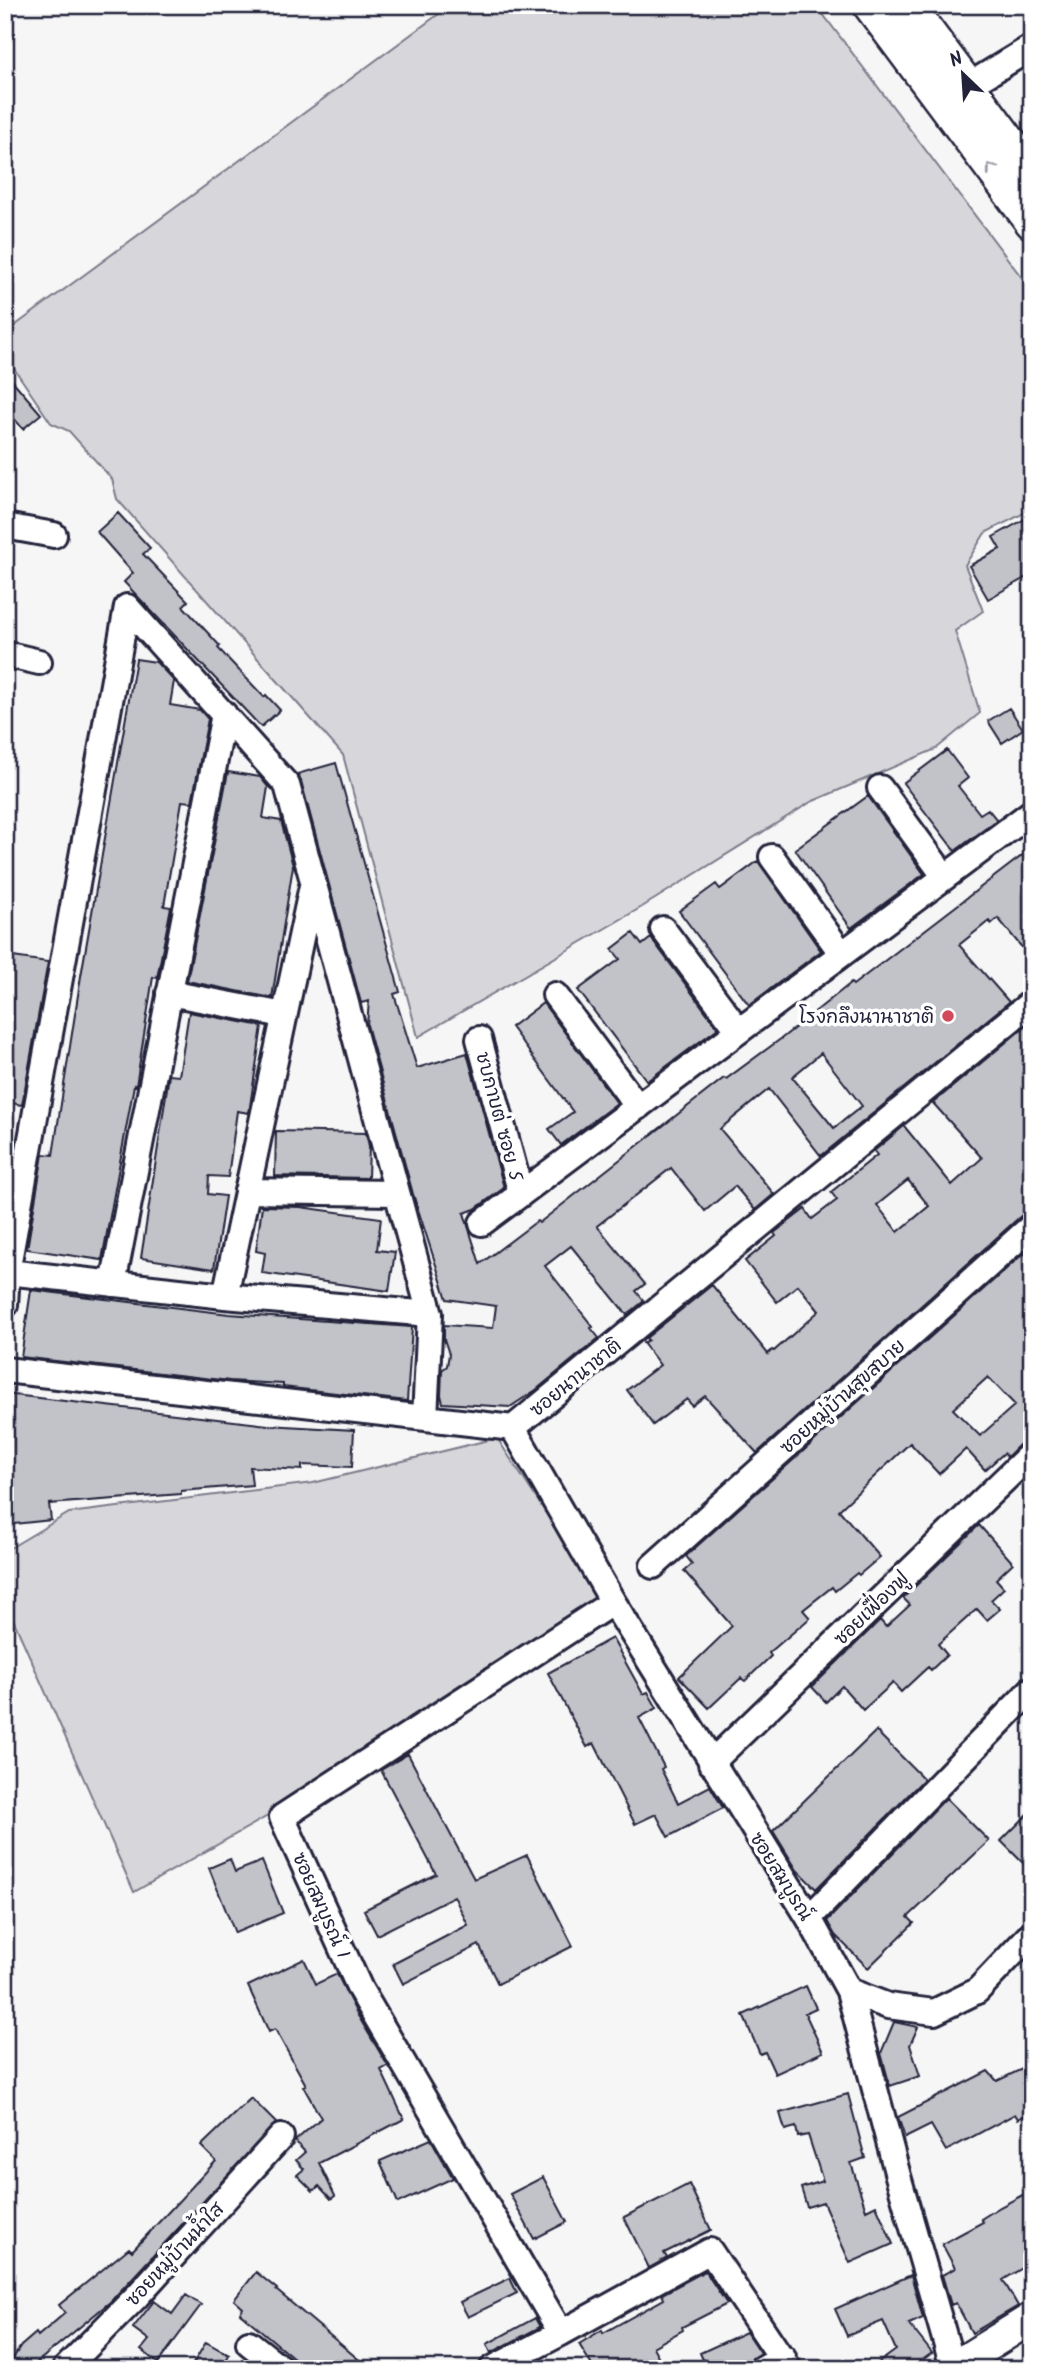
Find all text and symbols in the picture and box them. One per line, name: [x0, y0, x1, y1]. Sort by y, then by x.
north arrow: [928, 38, 998, 108]
text: N: [945, 44, 968, 77]
one-way arrow: [987, 163, 999, 176]
place label: โรงกลึงนานาชาติ: [799, 1003, 934, 1033]
marker: โรงกลึงนานาชาติ: [940, 1008, 956, 1024]
street label: ชบกาบต่ ซอย 5: [466, 1048, 530, 1186]
street label: ซอยนานาชาติ: [524, 1332, 629, 1425]
street label: ซอยหมู่บ้านสุขสบาย: [774, 1333, 913, 1462]
street label: ซอยเฟื่องฟู: [825, 1563, 917, 1653]
street label: ซอยสมบูรณ์: [741, 1827, 820, 1927]
street label: ซอยสมบูรณ์ 1: [283, 1848, 357, 1964]
street label: ซอยหมู่บ้านน้ำใส: [117, 2193, 233, 2314]

